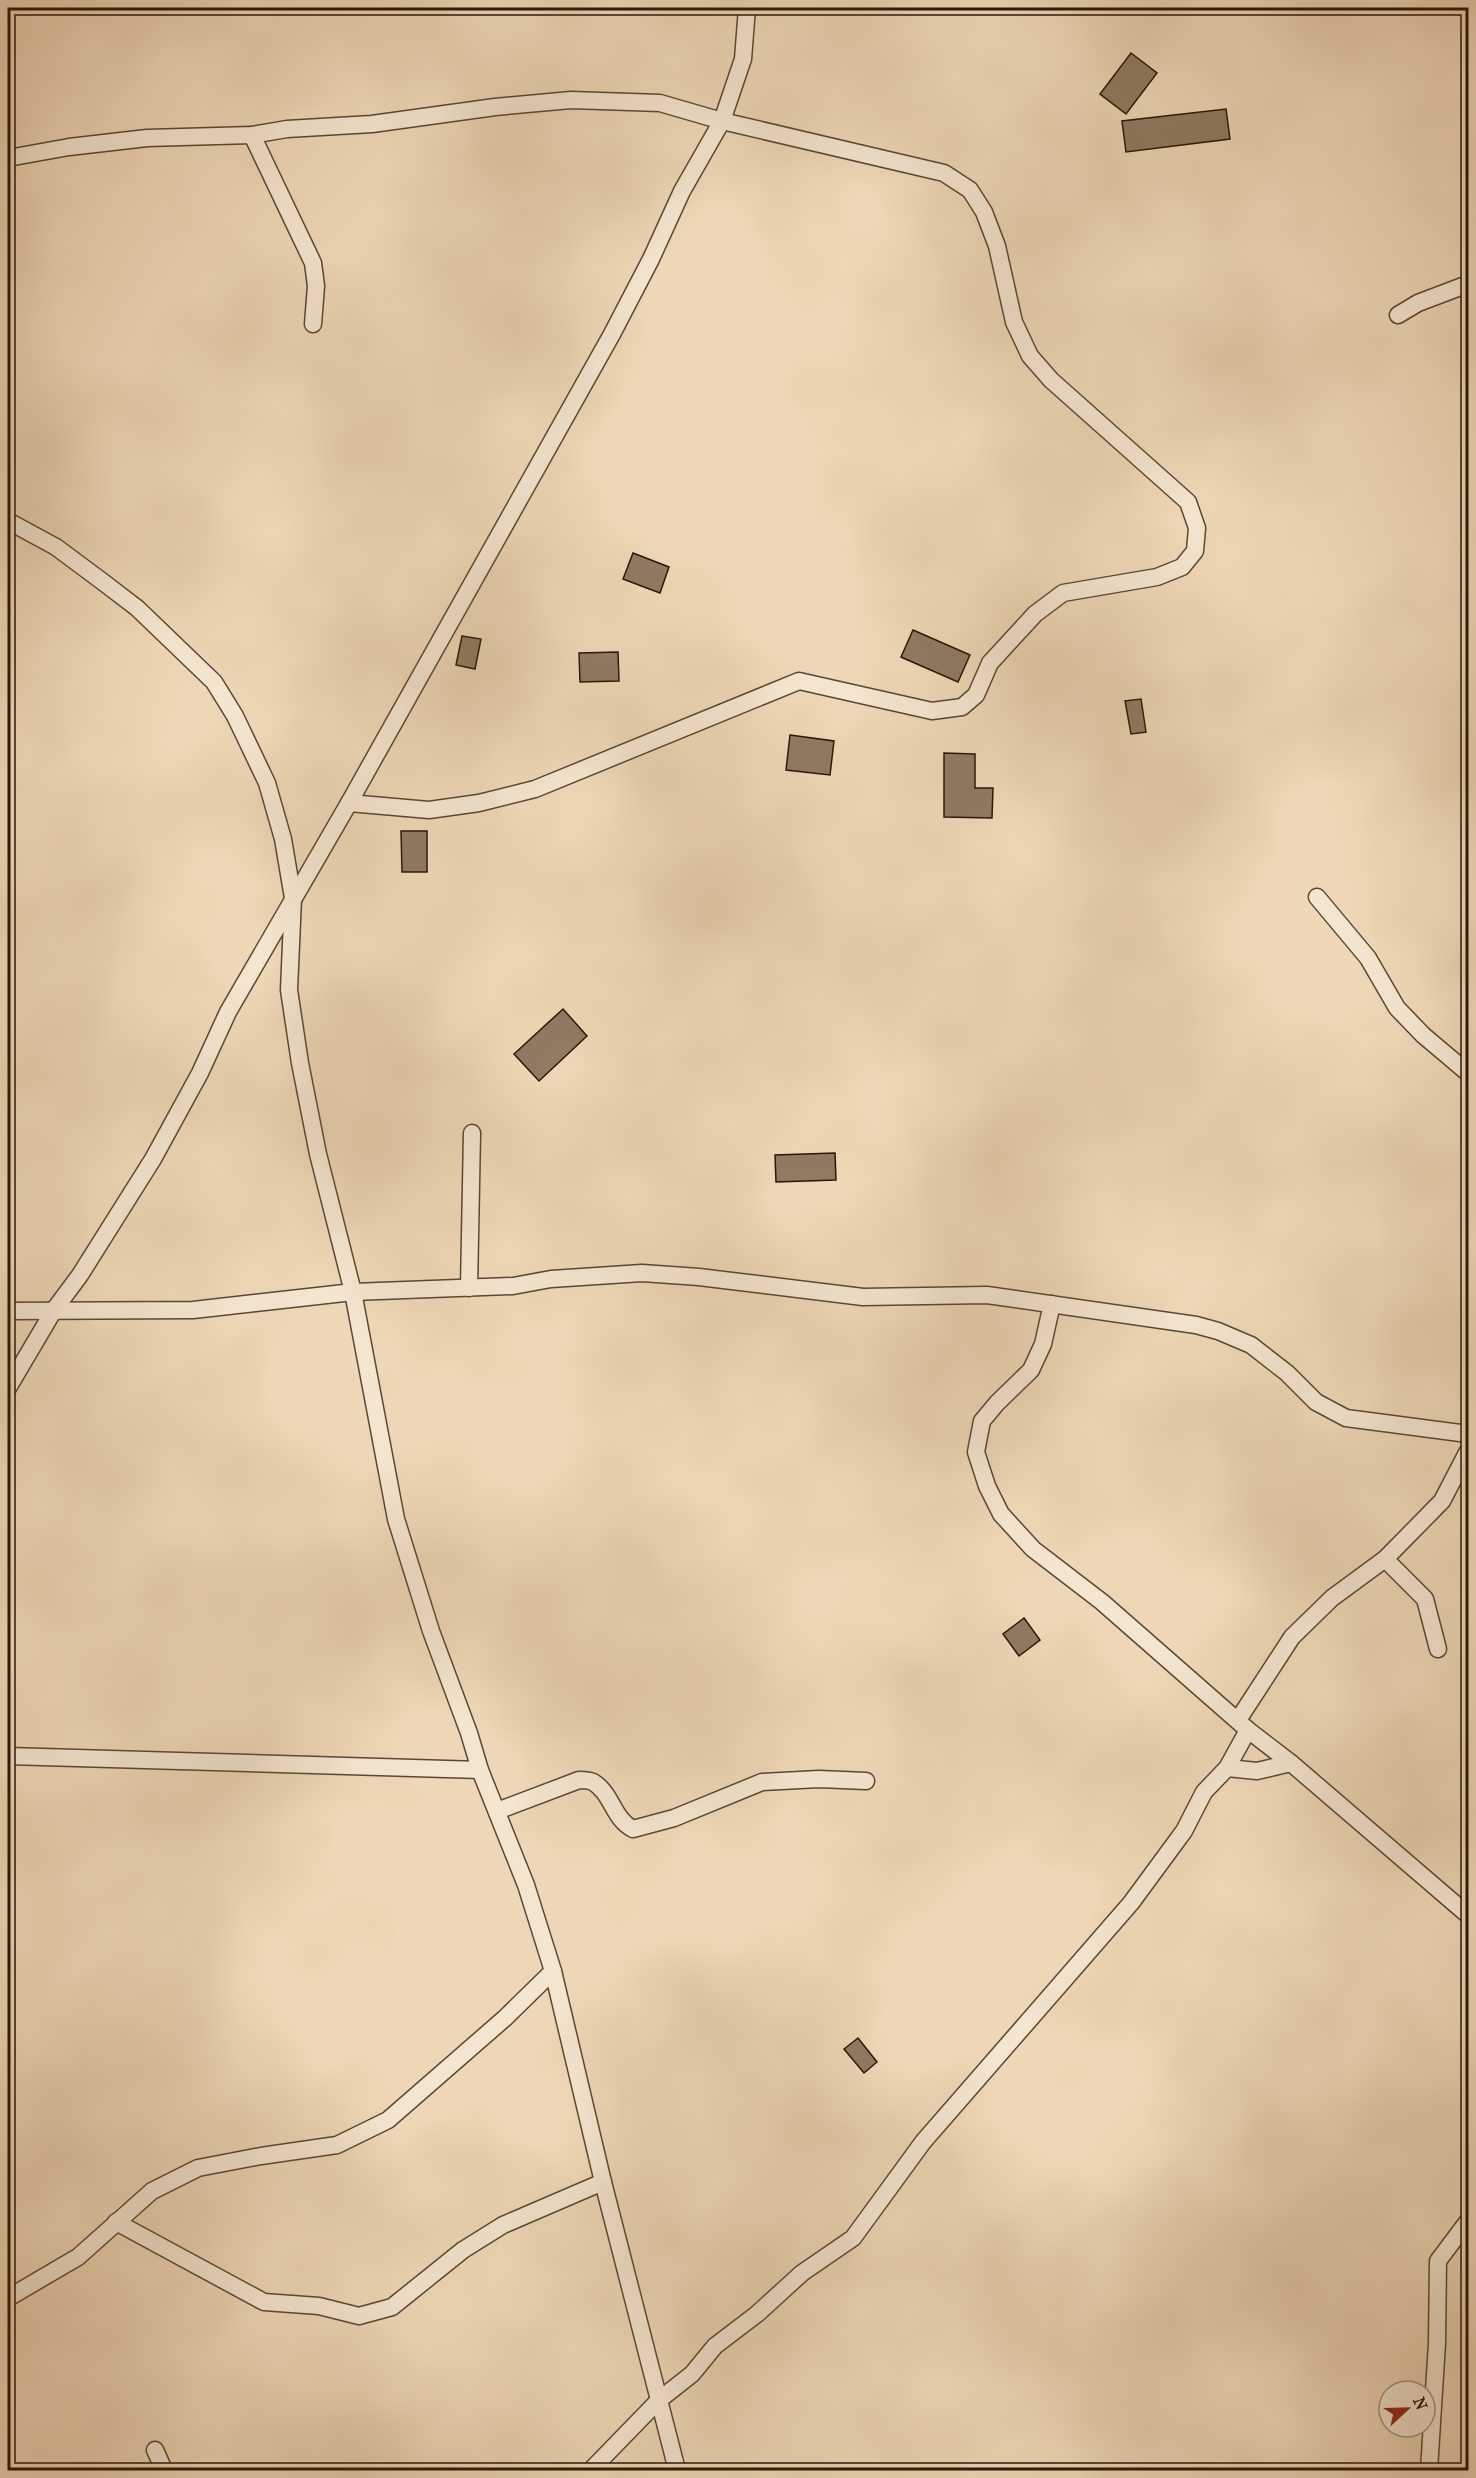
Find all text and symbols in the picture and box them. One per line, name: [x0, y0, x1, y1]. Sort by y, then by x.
north arrow: [1377, 2379, 1437, 2439]
text: N: [1409, 2394, 1432, 2414]

